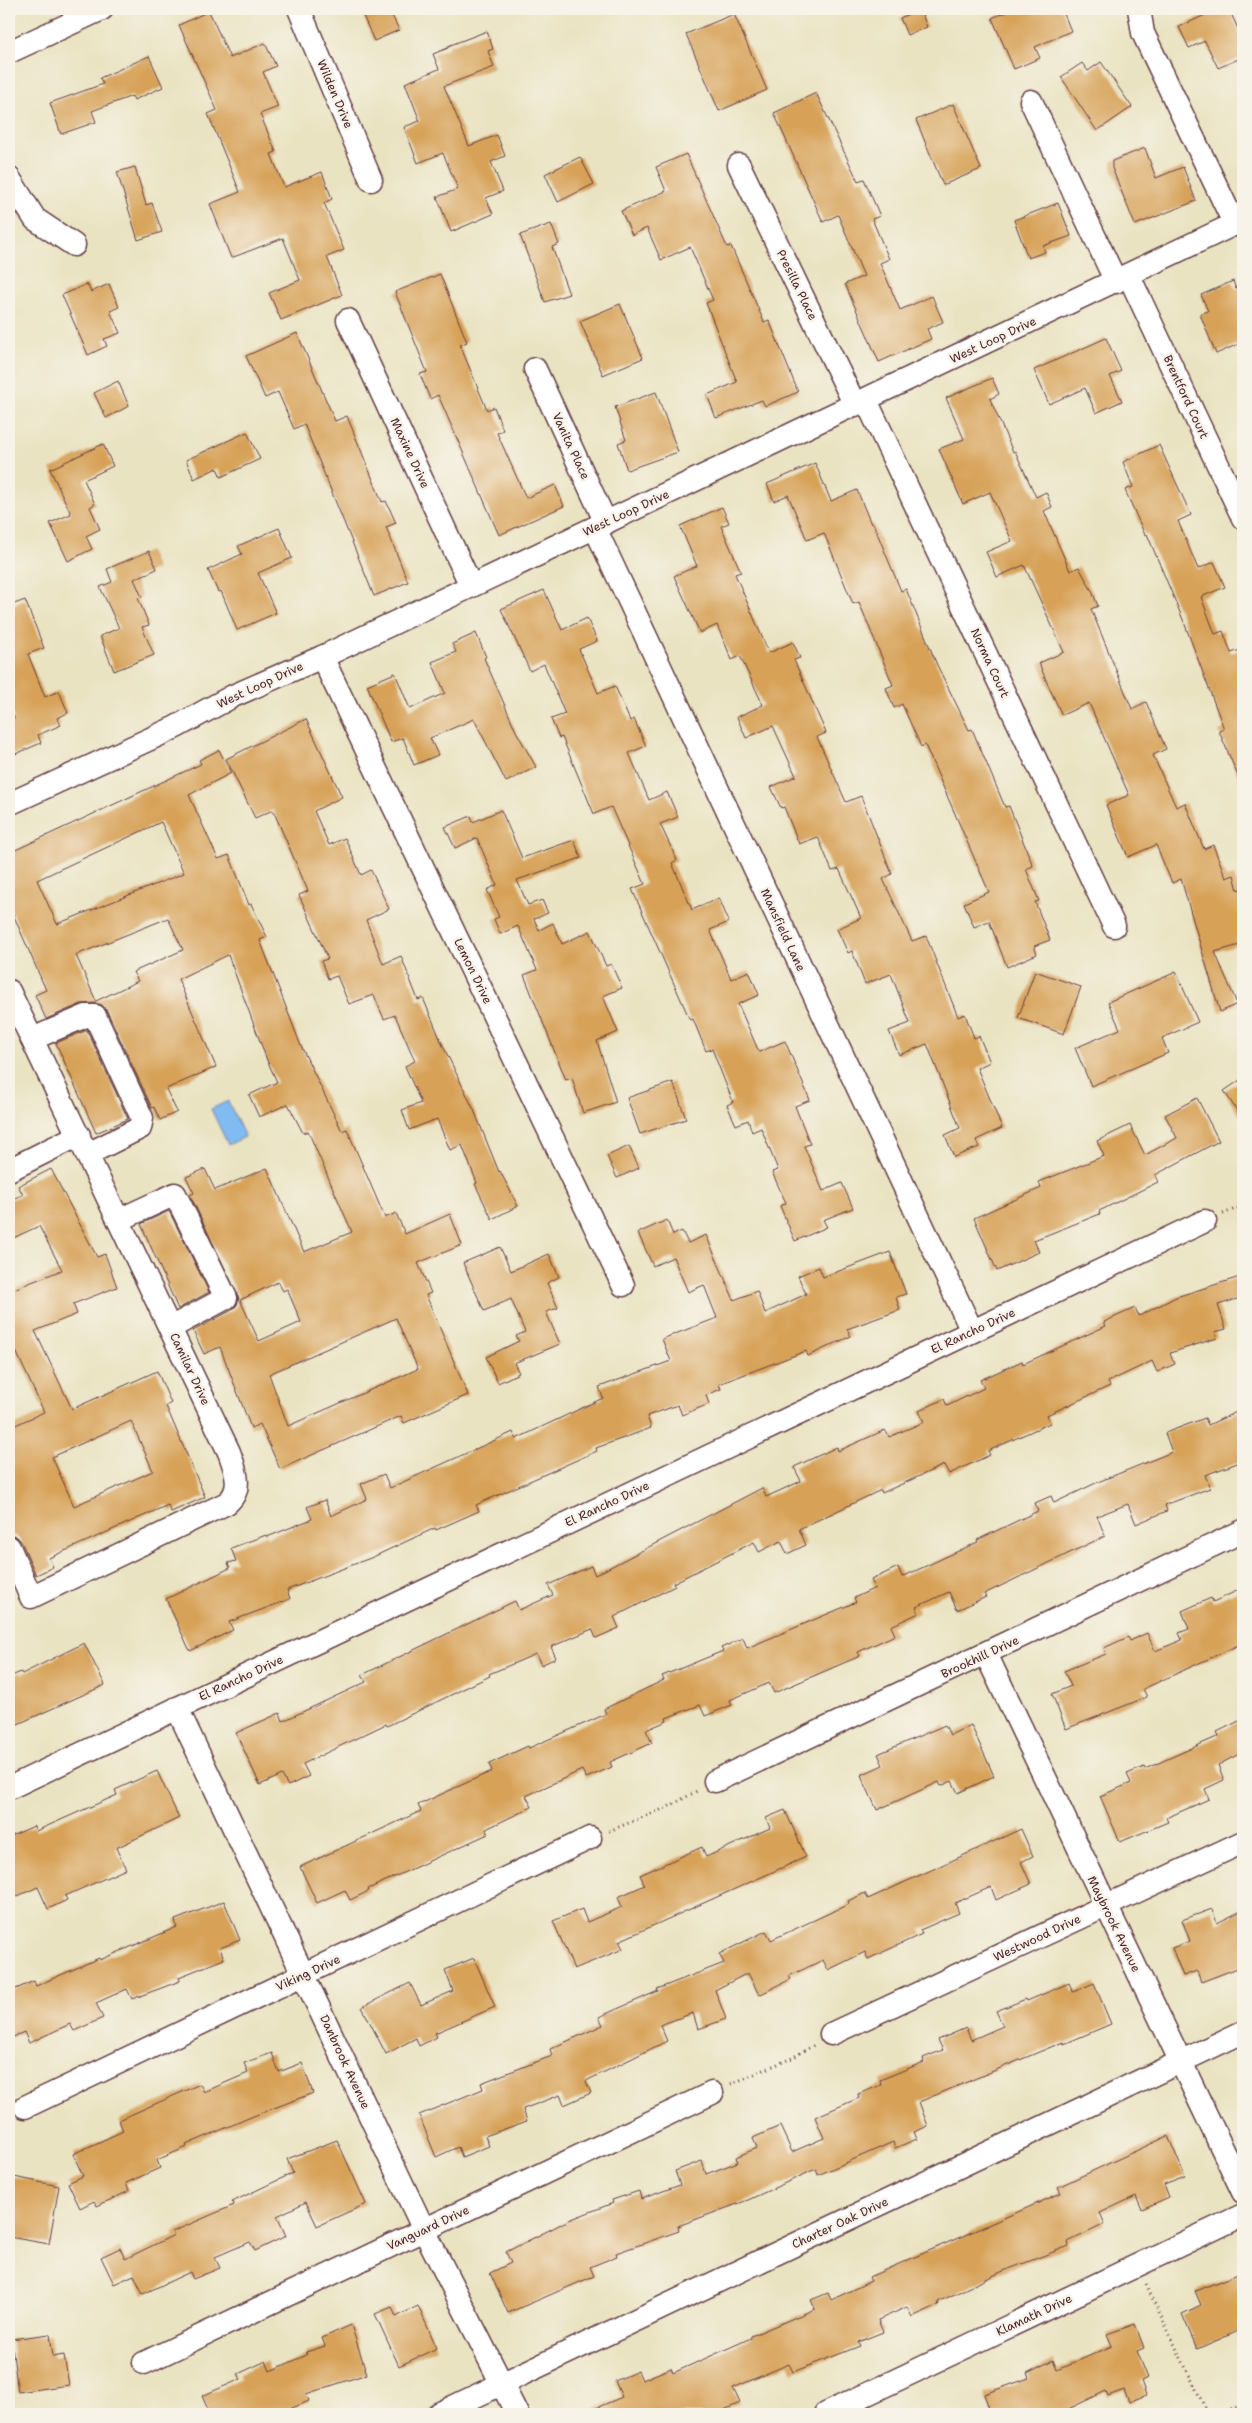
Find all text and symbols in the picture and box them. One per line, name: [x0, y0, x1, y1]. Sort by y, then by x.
street label: Wilden Drive: [313, 57, 357, 131]
street label: Presilla Place: [773, 247, 821, 323]
street label: West Loop Drive: [947, 313, 1039, 367]
street label: Brentford Court: [1160, 352, 1212, 442]
street label: Vanita Place: [549, 410, 594, 482]
street label: Maxine Drive: [387, 415, 433, 491]
street label: West Loop Drive: [580, 486, 672, 540]
street label: Norma Court: [967, 626, 1013, 700]
street label: West Loop Drive: [214, 658, 306, 712]
street label: Mansfield Lane: [757, 886, 809, 974]
street label: Lemon Drive: [450, 935, 496, 1007]
street label: El Rancho Drive: [928, 1304, 1018, 1358]
street label: Camilar Drive: [166, 1330, 214, 1408]
street label: El Rancho Drive: [562, 1477, 652, 1531]
street label: Brookhill Drive: [938, 1632, 1022, 1682]
street label: El Rancho Drive: [196, 1651, 286, 1705]
street label: Maybrook Avenue: [1084, 1873, 1144, 1975]
street label: Westwood Drive: [991, 1911, 1083, 1965]
street label: Viking Drive: [273, 1951, 343, 1995]
street label: Danbrook Avenue: [316, 2012, 374, 2112]
street label: Charter Oak Drive: [789, 2194, 891, 2252]
street label: Vanguard Drive: [384, 2202, 472, 2254]
street label: Klamath Drive: [993, 2290, 1075, 2340]

